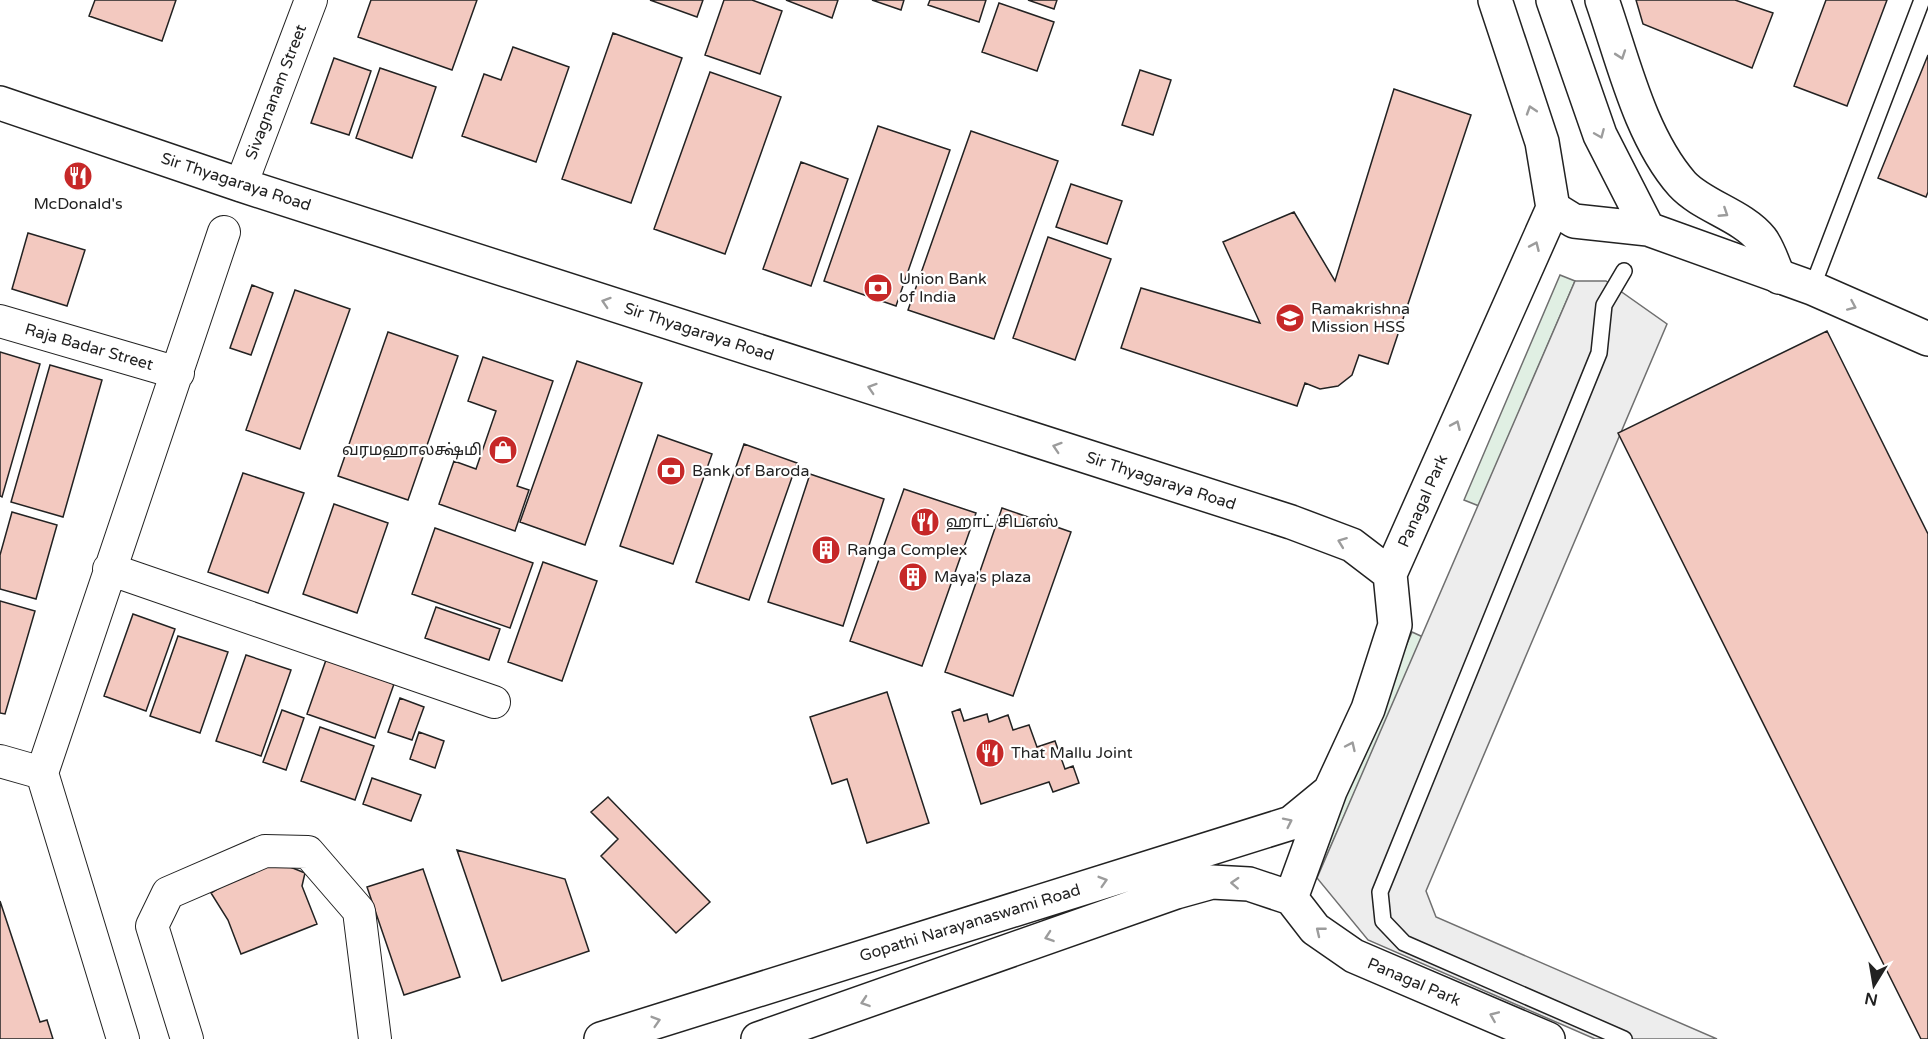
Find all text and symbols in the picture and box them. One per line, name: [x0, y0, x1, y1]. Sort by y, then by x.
street label: Sivagnanam Street: [241, 22, 311, 162]
one-way arrow: [1614, 49, 1626, 60]
one-way arrow: [1526, 105, 1539, 116]
one-way arrow: [1593, 128, 1605, 139]
street label: Sir Thyagaraya Road: [158, 148, 314, 216]
restaurant icon: McDonald's: [62, 160, 94, 192]
place label: McDonald's: [33, 194, 123, 214]
one-way arrow: [1718, 205, 1729, 216]
one-way arrow: [1528, 242, 1540, 253]
place label: Union Bank of India: [899, 269, 987, 307]
bank icon: Union Bank of India: [862, 272, 894, 304]
one-way arrow: [601, 297, 612, 309]
street label: Sir Thyagaraya Road: [621, 298, 777, 366]
place label: Ramakrishna Mission HSS: [1311, 299, 1410, 337]
one-way arrow: [1846, 299, 1857, 311]
school or university icon: Ramakrishna Mission HSS: [1274, 302, 1306, 334]
street label: Raja Badar Street: [22, 319, 156, 375]
one-way arrow: [867, 382, 878, 395]
one-way arrow: [1449, 420, 1461, 431]
shop icon: வரமஹாலக்ஷ்மி: [487, 434, 519, 466]
place label: வரமஹாலக்ஷ்மி: [342, 440, 482, 460]
one-way arrow: [1052, 442, 1063, 454]
street label: Sir Thyagaraya Road: [1083, 447, 1239, 515]
street label: Panagal Park: [1394, 451, 1452, 551]
bank icon: Bank of Baroda: [655, 455, 687, 487]
place label: Bank of Baroda: [692, 461, 809, 481]
restaurant icon: ஹாட் சிபஎஸ்: [909, 506, 941, 538]
place label: ஹாட் சிபஎஸ்: [946, 512, 1058, 532]
building icon: Ranga Complex: [810, 534, 842, 566]
one-way arrow: [1337, 537, 1348, 549]
place label: Ranga Complex: [847, 540, 967, 560]
building icon: Maya's plaza: [897, 561, 929, 593]
place label: Maya's plaza: [934, 567, 1031, 587]
restaurant icon: That Mallu Joint: [974, 737, 1006, 769]
one-way arrow: [1344, 742, 1356, 753]
place label: That Mallu Joint: [1011, 743, 1133, 763]
one-way arrow: [1282, 818, 1293, 830]
one-way arrow: [1097, 876, 1108, 888]
one-way arrow: [1230, 877, 1239, 890]
street label: Gopathi Narayanaswami Road: [857, 880, 1083, 966]
one-way arrow: [1316, 928, 1327, 939]
one-way arrow: [1044, 930, 1055, 943]
street label: Panagal Park: [1364, 953, 1464, 1011]
north arrow: [1844, 955, 1904, 1015]
text: N: [1863, 988, 1880, 1010]
one-way arrow: [860, 994, 871, 1007]
one-way arrow: [1490, 1011, 1501, 1023]
one-way arrow: [650, 1016, 661, 1029]

